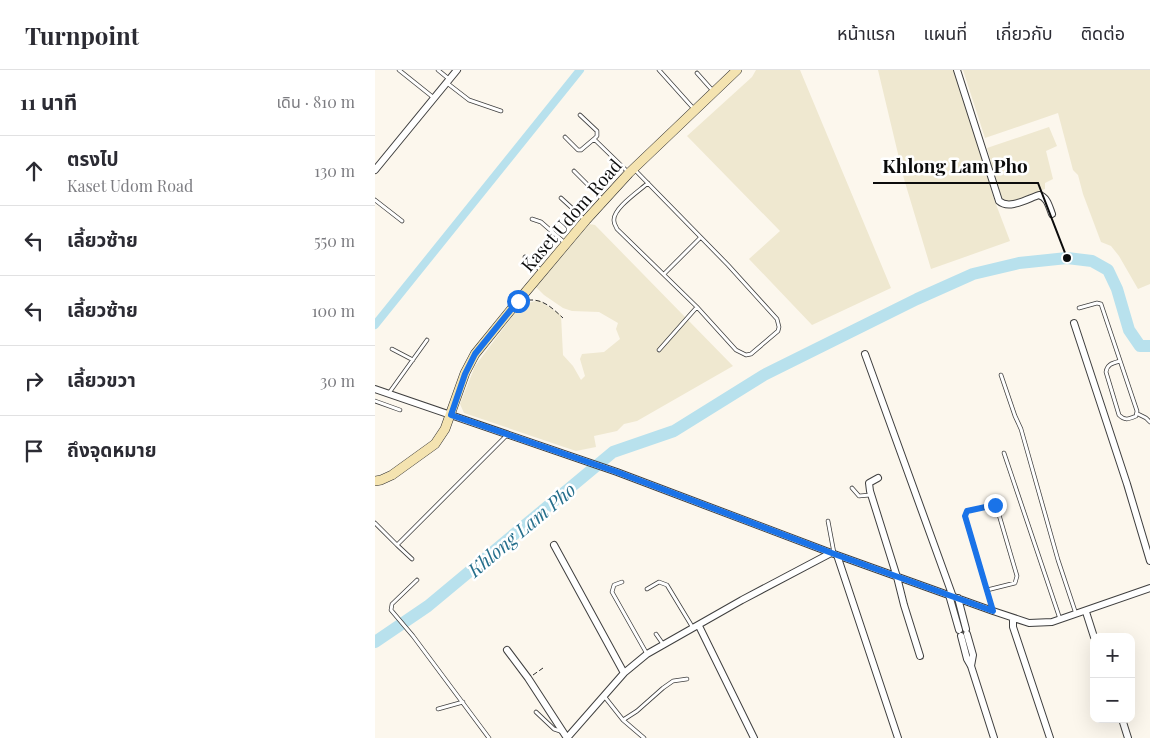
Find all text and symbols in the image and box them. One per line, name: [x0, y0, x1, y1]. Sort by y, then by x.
text: Turnpoint: [25, 19, 139, 51]
text: หน้าแรก: [837, 21, 895, 45]
text: แผนที่: [923, 21, 967, 45]
text: เกี่ยวกับ: [995, 21, 1053, 45]
text: ติดต่อ: [1081, 21, 1125, 45]
text: 11 นาที: [20, 87, 77, 115]
text: เดิน · 810 m: [277, 91, 355, 112]
text: ตรงไป: [67, 145, 119, 171]
callout: Khlong Lam Pho: [873, 149, 1038, 183]
text: Khlong Lam Pho: [882, 152, 1028, 178]
street label: Kaset Udom Road: [515, 153, 627, 276]
icon: ahead: [20, 157, 48, 185]
text: 130 m: [314, 160, 355, 181]
text: Kaset Udom Road: [67, 175, 193, 196]
text: เลี้ยวซ้าย: [67, 226, 138, 252]
icon: left: [20, 227, 48, 255]
text: 550 m: [314, 230, 355, 251]
route start: [507, 290, 530, 313]
text: เลี้ยวซ้าย: [67, 296, 138, 322]
icon: left: [20, 297, 48, 325]
text: 100 m: [312, 300, 355, 321]
text: เลี้ยวขวา: [67, 366, 136, 392]
icon: right: [20, 367, 48, 395]
text: 30 m: [320, 370, 355, 391]
text: ถึงจุดหมาย: [67, 436, 157, 462]
icon: arrive: [20, 437, 48, 465]
water label: Khlong Lam Pho: [461, 476, 581, 583]
route end: [984, 494, 1007, 517]
map controls: [1090, 633, 1135, 723]
button: +: [1090, 633, 1135, 678]
button: −: [1090, 678, 1135, 723]

